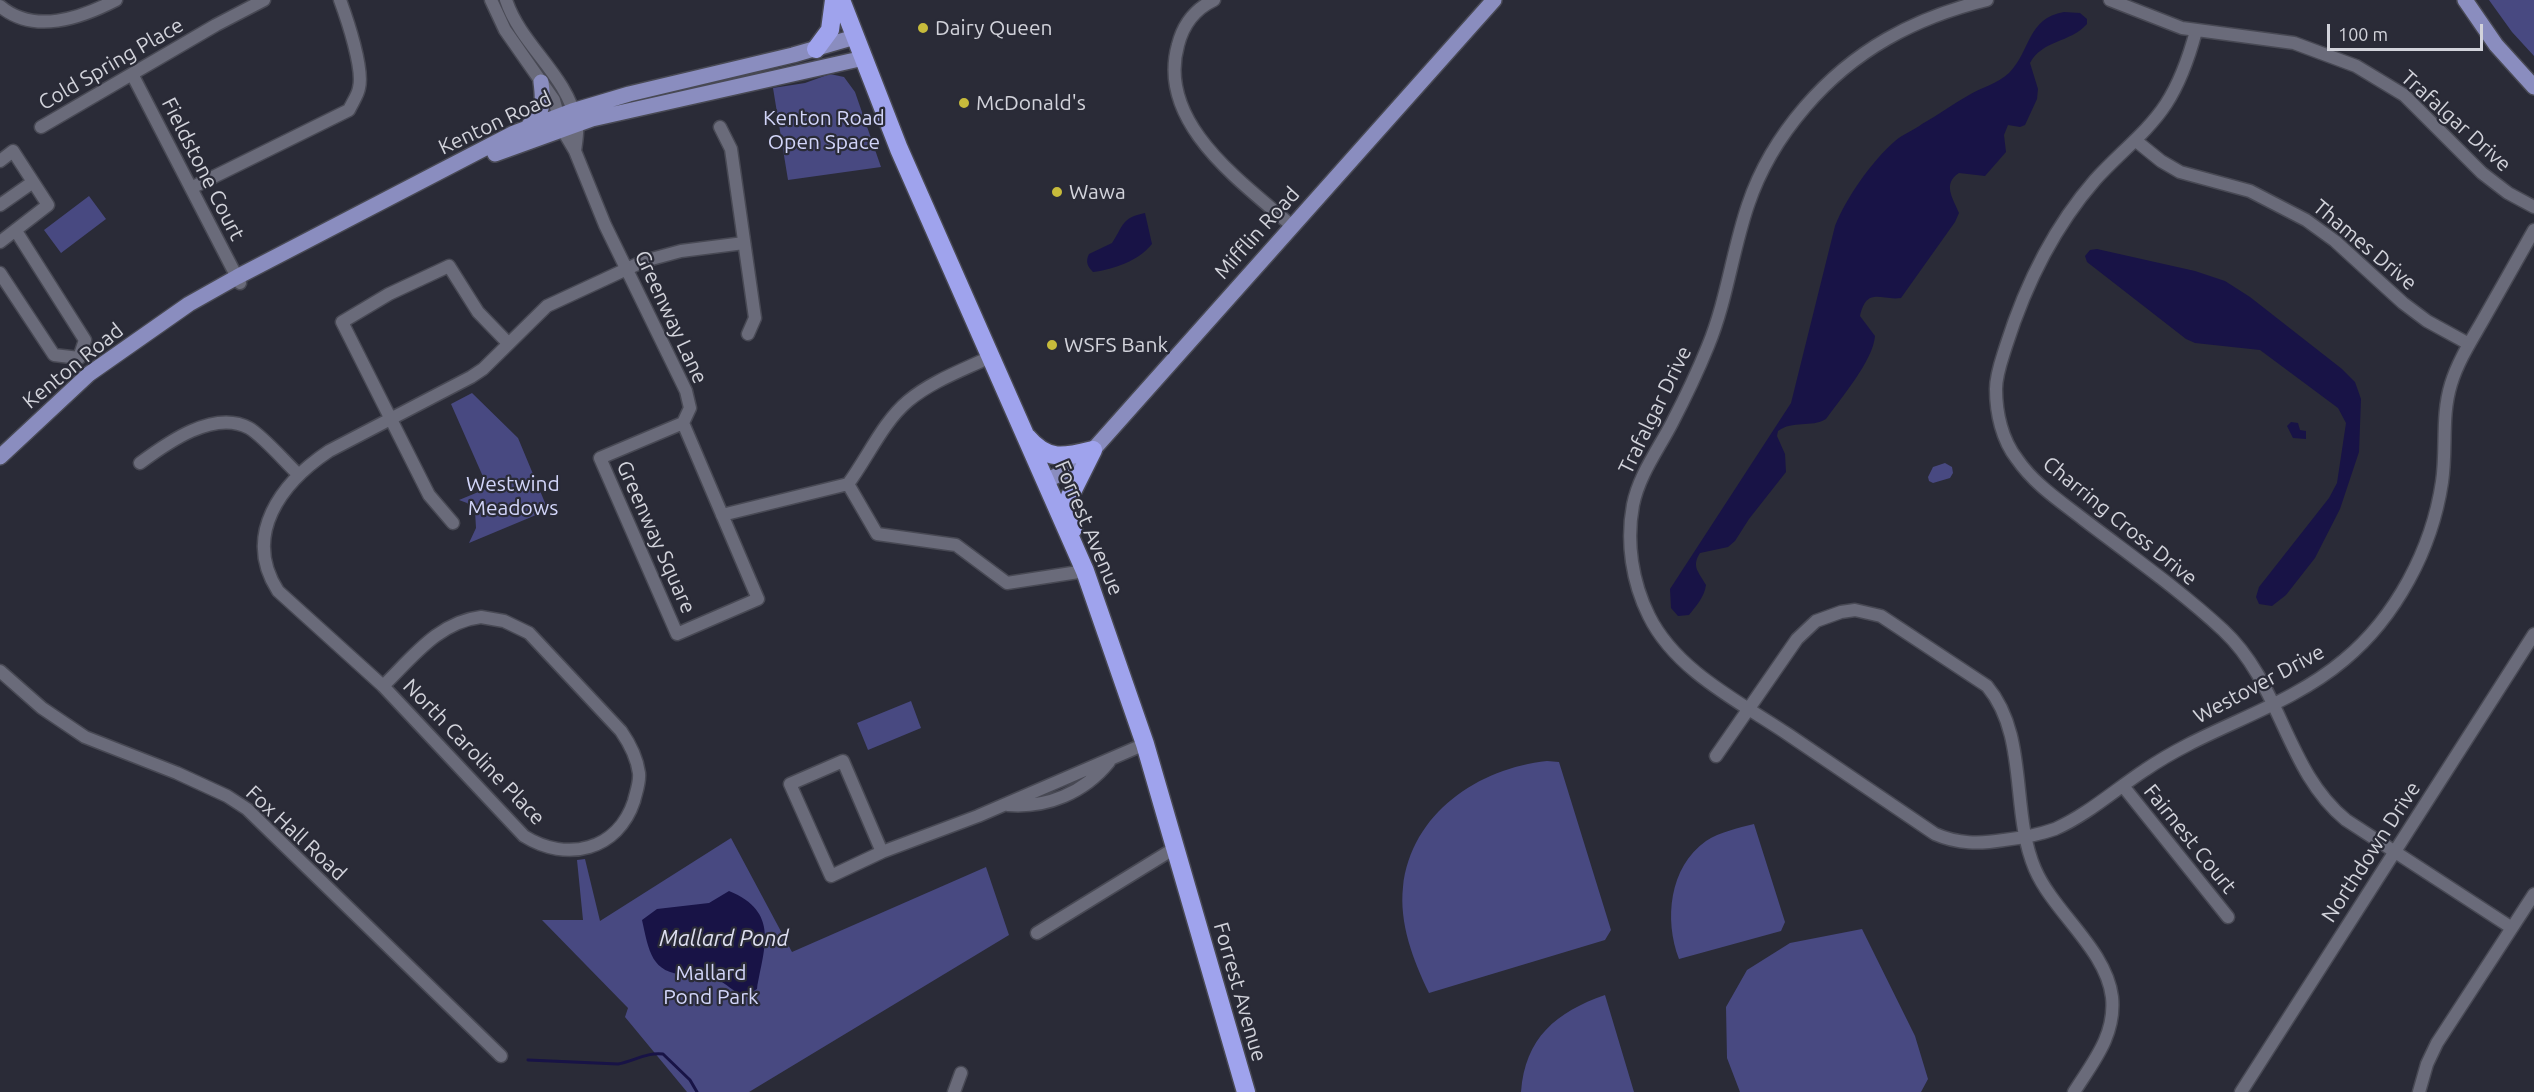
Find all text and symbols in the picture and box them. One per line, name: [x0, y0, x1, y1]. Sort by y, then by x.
street label: Cold Spring Place: [34, 12, 188, 116]
scale bar: [2330, 12, 2486, 50]
place label: Dairy Queen: [935, 15, 1053, 41]
marker: Dairy Queen: [916, 21, 930, 35]
text: 100 m: [2338, 24, 2388, 44]
street label: Trafalgar Drive: [2396, 65, 2516, 177]
street label: Kenton Road: [434, 86, 556, 160]
place label: McDonald's: [976, 90, 1086, 116]
street label: Fieldstone Court: [156, 93, 250, 245]
marker: McDonald's: [957, 96, 971, 110]
park label: Kenton Road Open Space: [763, 105, 885, 155]
place label: Wawa: [1069, 179, 1126, 205]
street label: Mifflin Road: [1209, 182, 1305, 284]
marker: Wawa: [1050, 185, 1064, 199]
street label: Thames Drive: [2308, 194, 2422, 296]
street label: Greenway Lane: [629, 246, 713, 388]
street label: Kenton Road: [18, 318, 128, 414]
place label: WSFS Bank: [1064, 332, 1168, 358]
marker: WSFS Bank: [1045, 338, 1059, 352]
street label: Trafalgar Drive: [1613, 342, 1697, 478]
street label: Charring Cross Drive: [2038, 451, 2202, 591]
street label: Greenway Square: [611, 457, 701, 617]
street label: Forrest Avenue: [1049, 457, 1129, 599]
park label: Westwind Meadows: [466, 471, 560, 521]
street label: Westover Drive: [2189, 639, 2329, 729]
street label: North Caroline Place: [398, 674, 550, 830]
street label: Northdown Drive: [2316, 777, 2426, 927]
street label: Fairnest Court: [2138, 779, 2242, 899]
street label: Fox Hall Road: [241, 780, 351, 886]
street label: Forrest Avenue: [1208, 919, 1272, 1065]
water label: Mallard Pond: [659, 926, 789, 952]
park label: Mallard Pond Park: [663, 960, 759, 1010]

